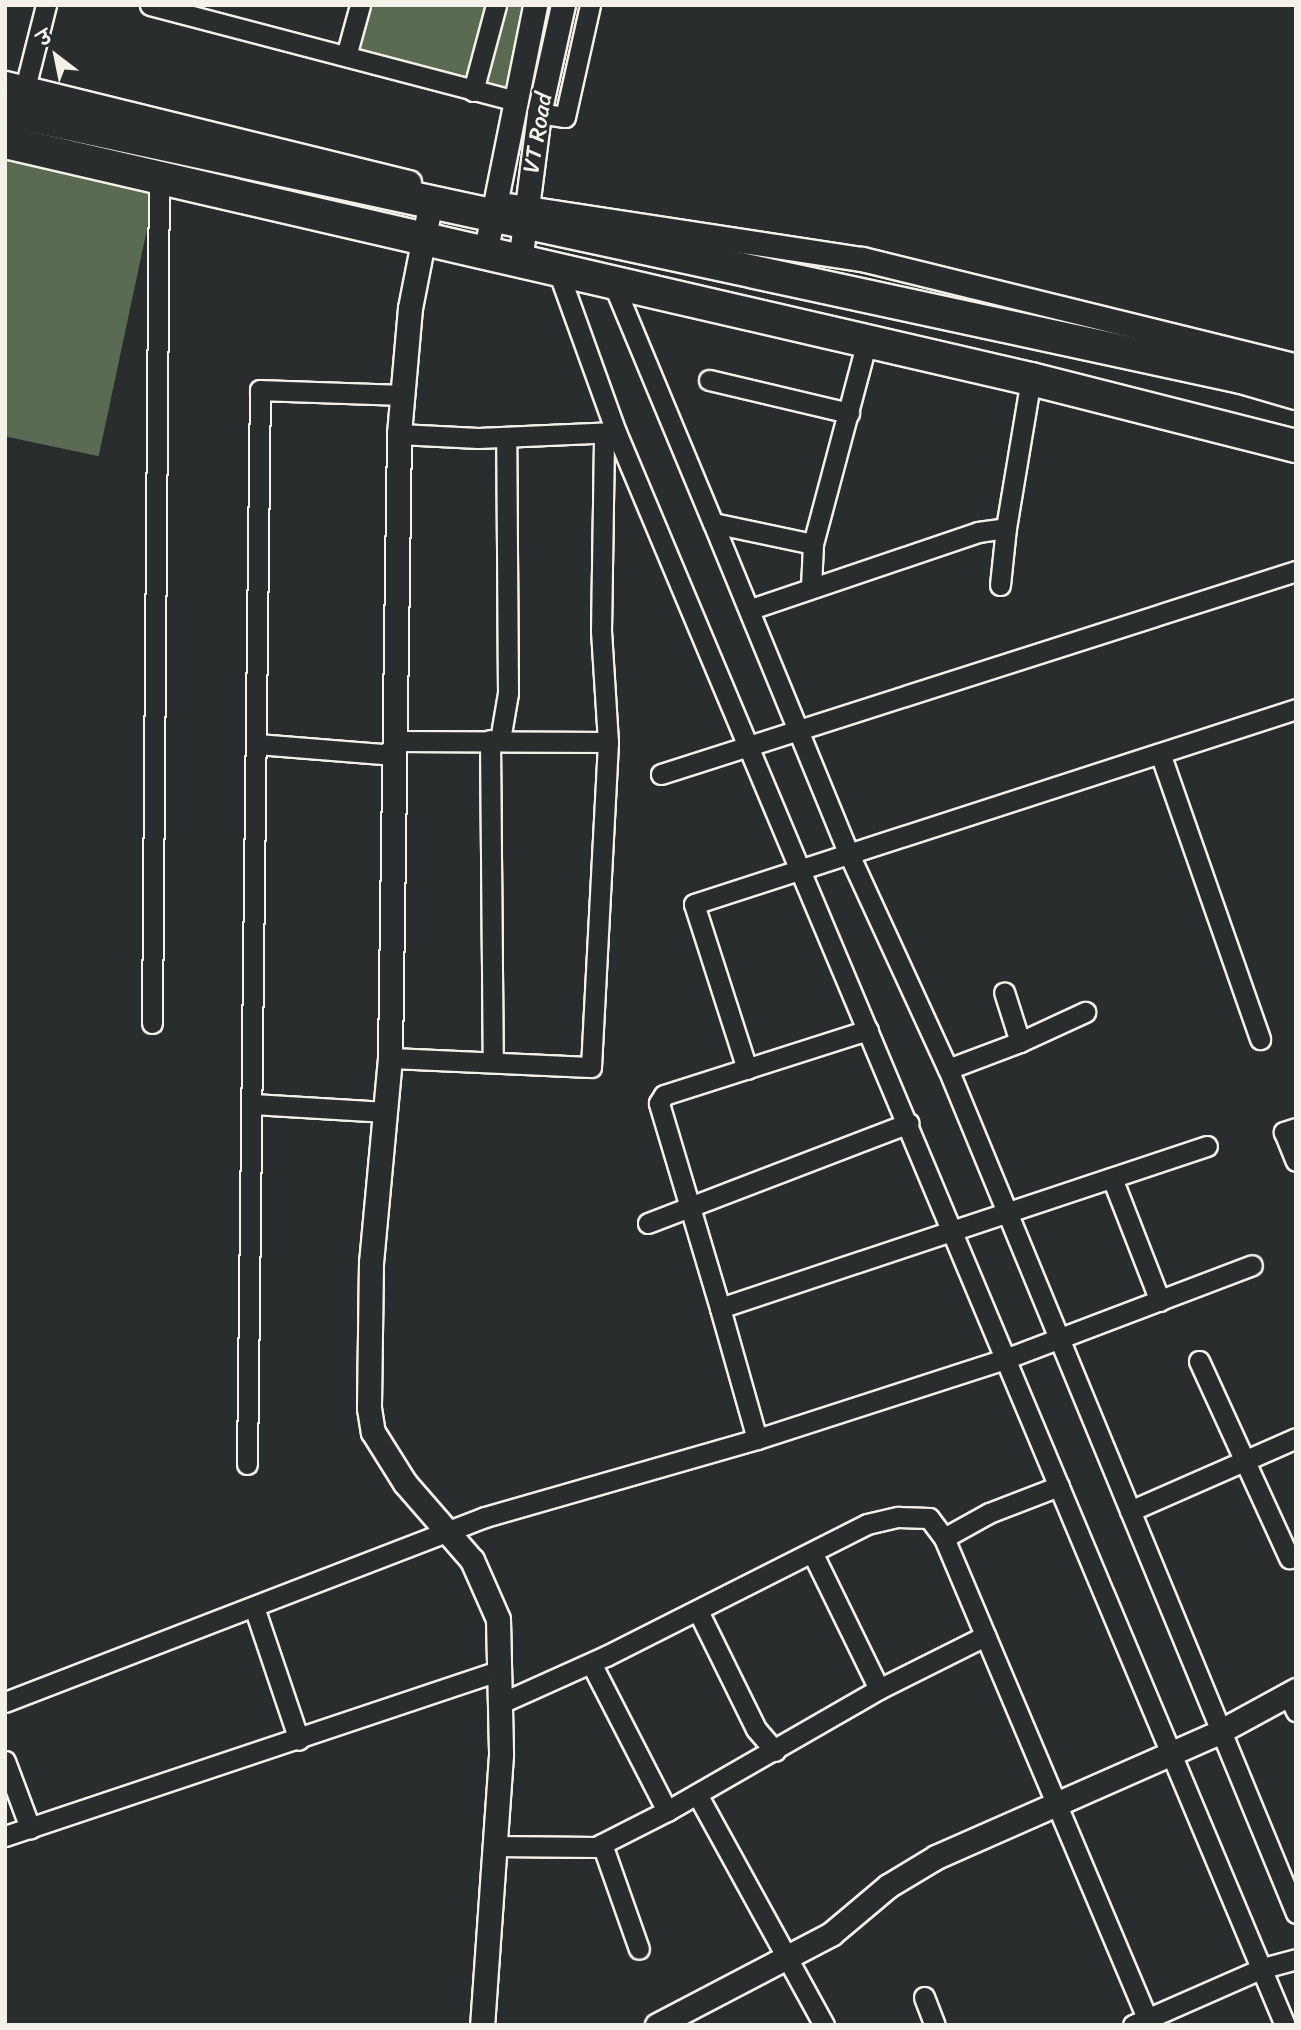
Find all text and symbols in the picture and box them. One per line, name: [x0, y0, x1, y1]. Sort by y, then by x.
text: उ: [30, 20, 59, 55]
north arrow: [21, 21, 91, 91]
street label: VT Road: [517, 91, 559, 175]

